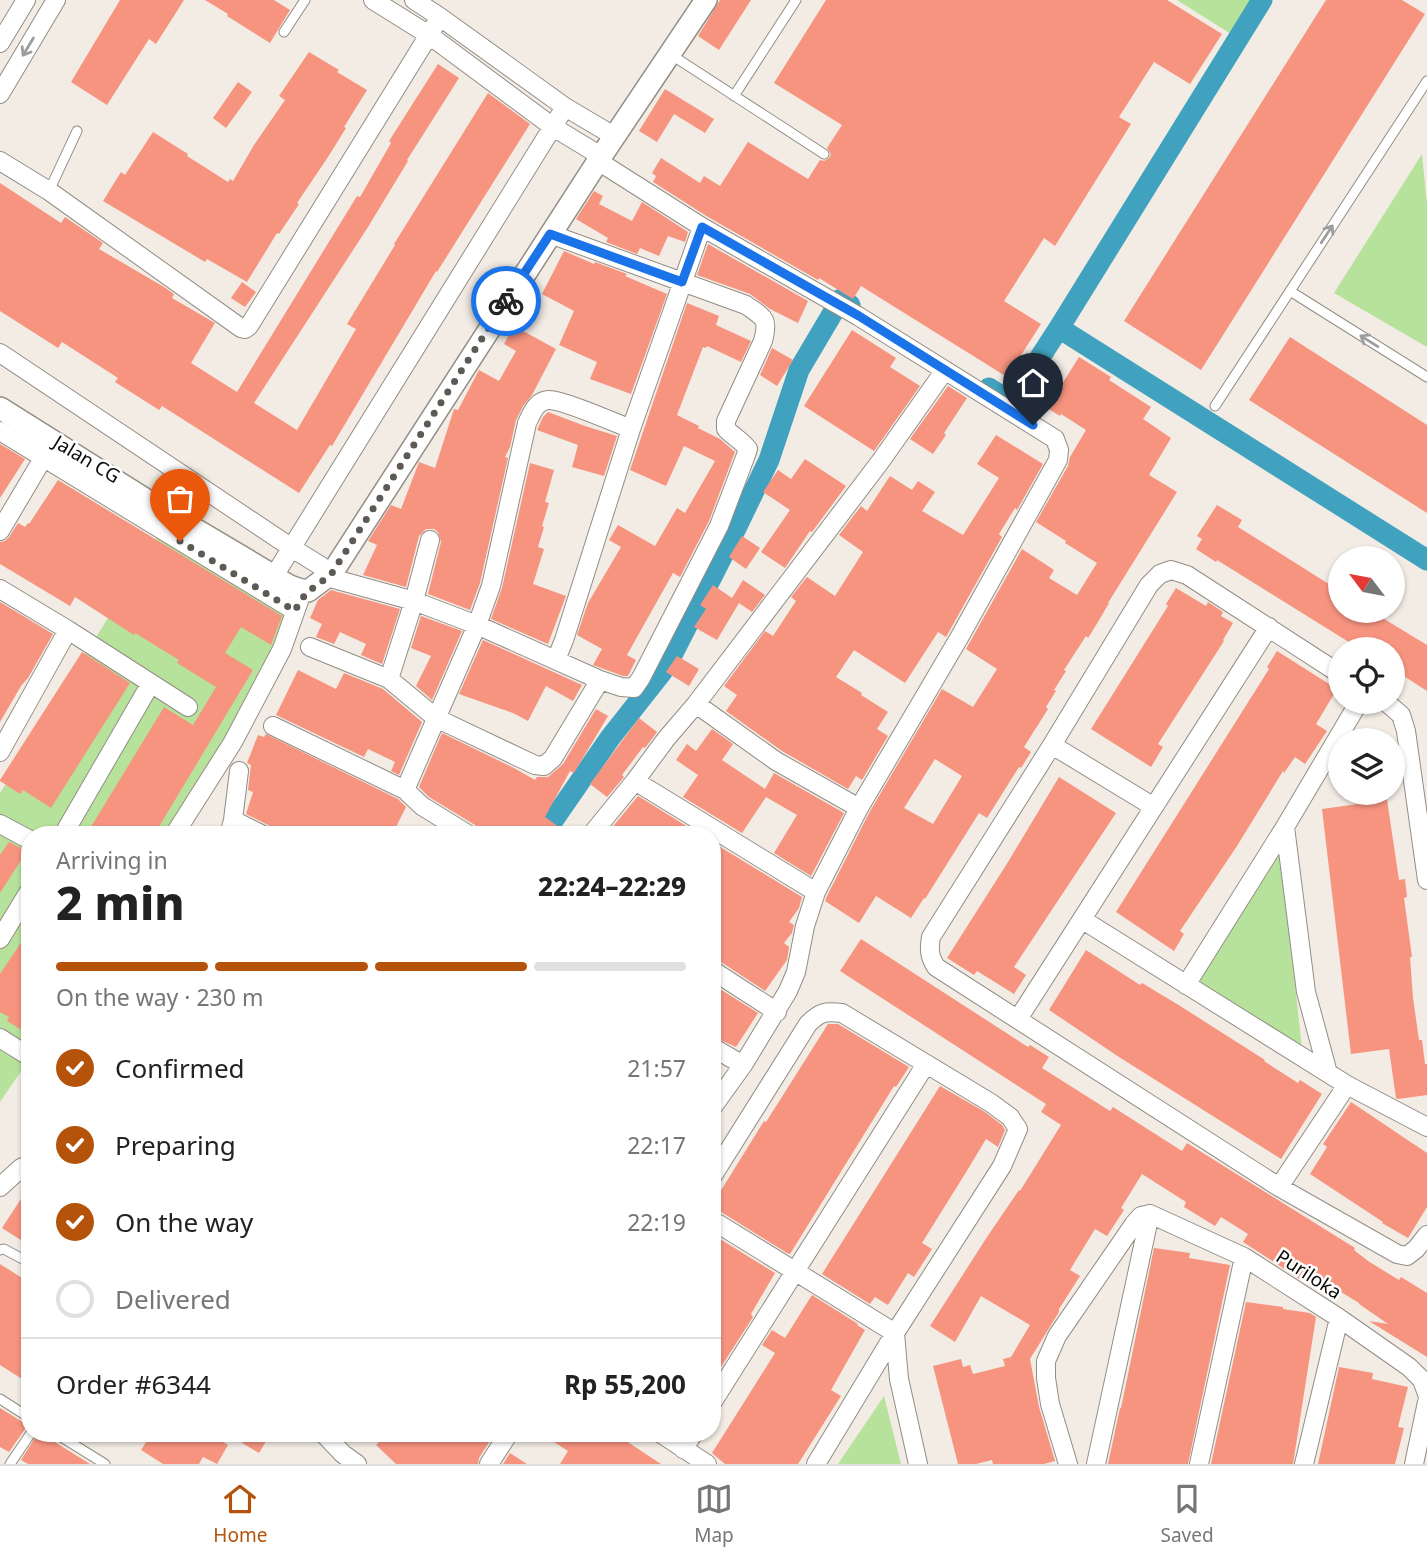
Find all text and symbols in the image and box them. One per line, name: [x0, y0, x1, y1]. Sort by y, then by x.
one-way arrow: [21, 36, 35, 56]
one-way arrow: [1320, 225, 1334, 244]
courier: [471, 266, 541, 336]
icon: bike: [487, 282, 525, 320]
one-way arrow: [1360, 333, 1380, 347]
pin: [1003, 353, 1063, 425]
icon: home: [1014, 364, 1052, 402]
street label: Jalan CG: [47, 428, 125, 489]
pin: [150, 469, 210, 541]
icon: bag: [161, 480, 199, 518]
north arrow: [1328, 546, 1405, 623]
map controls: [1328, 546, 1405, 805]
button: locate: [1328, 637, 1405, 714]
button: layers: [1328, 728, 1405, 805]
text: Arriving in: [56, 844, 168, 876]
text: 22:24–22:29: [538, 868, 686, 904]
text: 2 min: [56, 871, 185, 933]
text: On the way · 230 m: [56, 981, 263, 1013]
icon: check: [56, 1049, 94, 1087]
text: Confirmed: [115, 1050, 245, 1086]
text: 21:57: [627, 1052, 686, 1084]
icon: check: [56, 1126, 94, 1164]
text: Preparing: [115, 1127, 236, 1163]
text: 22:17: [627, 1129, 686, 1161]
icon: check: [56, 1203, 94, 1241]
text: On the way: [115, 1204, 253, 1240]
text: 22:19: [627, 1206, 686, 1238]
street label: Puriloka: [1271, 1243, 1347, 1305]
text: Delivered: [115, 1281, 231, 1317]
text: Order #6344: [56, 1366, 211, 1402]
text: Rp 55,200: [564, 1366, 686, 1402]
tab: Home: [213, 1480, 267, 1548]
tab: Map: [694, 1480, 734, 1548]
tab: Saved: [1160, 1480, 1214, 1548]

